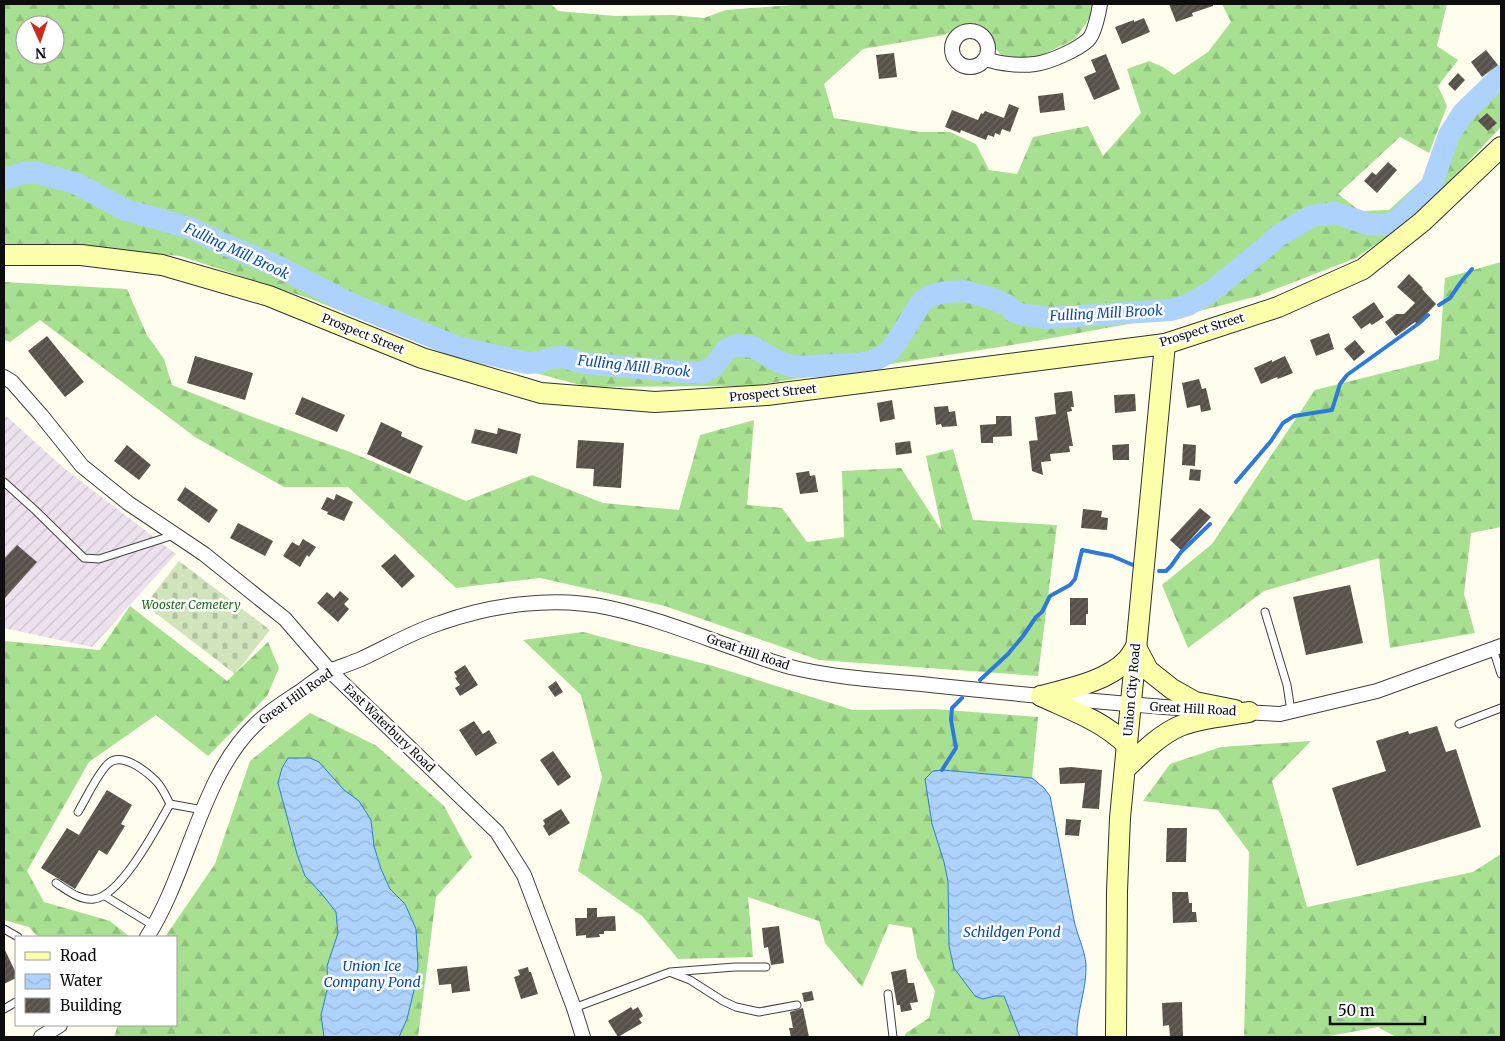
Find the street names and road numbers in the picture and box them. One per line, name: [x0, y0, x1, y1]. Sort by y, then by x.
street label: Prospect Street: [1158, 309, 1246, 350]
street label: Prospect Street: [320, 310, 407, 357]
street label: Prospect Street: [729, 380, 818, 405]
street label: Great Hill Road: [705, 630, 792, 673]
street label: Union City Road: [1120, 643, 1143, 737]
street label: Great Hill Road: [256, 666, 335, 728]
street label: East Waterbury Road: [341, 680, 438, 775]
street label: Great Hill Road: [1149, 699, 1237, 718]

